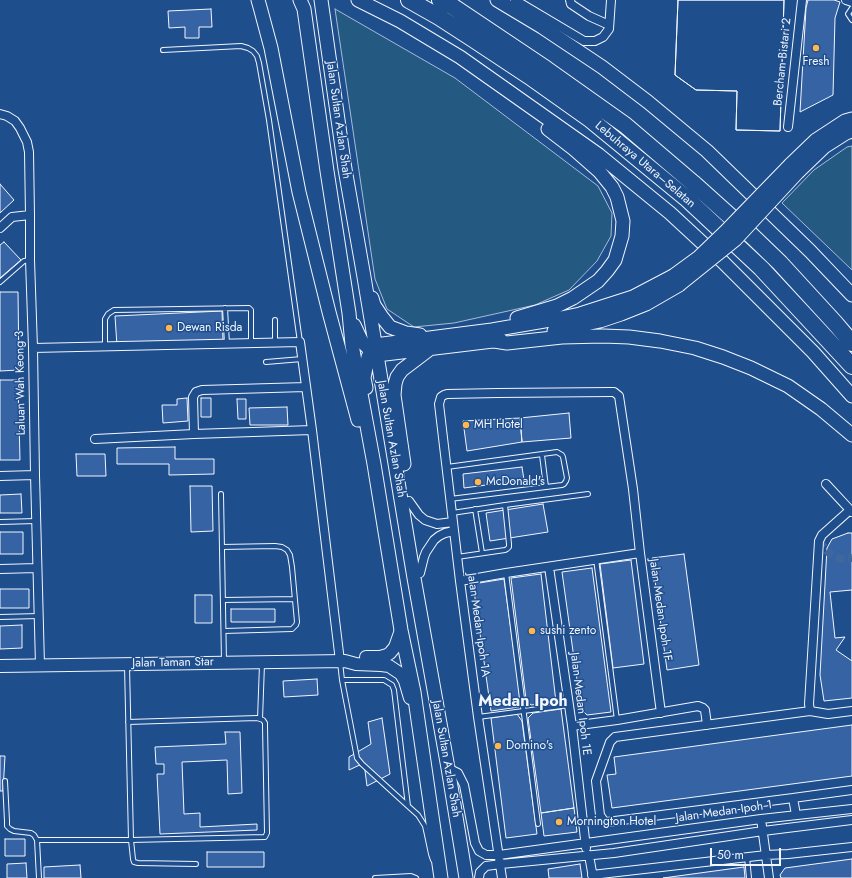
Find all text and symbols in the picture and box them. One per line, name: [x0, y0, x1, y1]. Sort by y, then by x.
street label: Bercham Bistari 2: [771, 17, 795, 107]
marker: Fresh: [811, 43, 821, 53]
place label: Fresh: [802, 55, 830, 69]
street label: Jalan Sultan Azlan Shah: [323, 60, 353, 180]
street label: Lebuhraya Utara–Selatan: [592, 119, 698, 211]
place label: Dewan Risda: [177, 321, 242, 335]
marker: Dewan Risda: [164, 323, 174, 333]
street label: Laluan Wah Keong 3: [13, 331, 29, 435]
street label: Jalan Sultan Azlan Shah: [374, 379, 408, 499]
place label: MH Hotel: [474, 418, 523, 432]
marker: MH Hotel: [461, 420, 471, 430]
place label: McDonald's: [486, 475, 545, 489]
marker: McDonald's: [473, 477, 483, 487]
street label: Jalan Medan Ipoh 1F: [646, 558, 674, 662]
street label: Jalan Medan Ipoh 1A: [464, 572, 492, 678]
place label: sushi zento: [540, 624, 596, 638]
marker: sushi zento: [527, 626, 537, 636]
street label: Jalan Medan Ipoh 1E: [567, 652, 593, 756]
street label: Jalan Taman Star: [132, 655, 214, 671]
district label: Medan Ipoh: [478, 692, 568, 712]
street label: Jalan Sultan Azlan Shah: [429, 699, 463, 819]
place label: Domino's: [506, 739, 553, 753]
marker: Domino's: [493, 741, 503, 751]
street label: Jalan Medan Ipoh 1: [675, 798, 773, 826]
place label: Mornington Hotel: [567, 815, 656, 829]
marker: Mornington Hotel: [554, 817, 564, 827]
scale bar: [712, 840, 783, 866]
text: 50 m: [717, 846, 744, 864]

